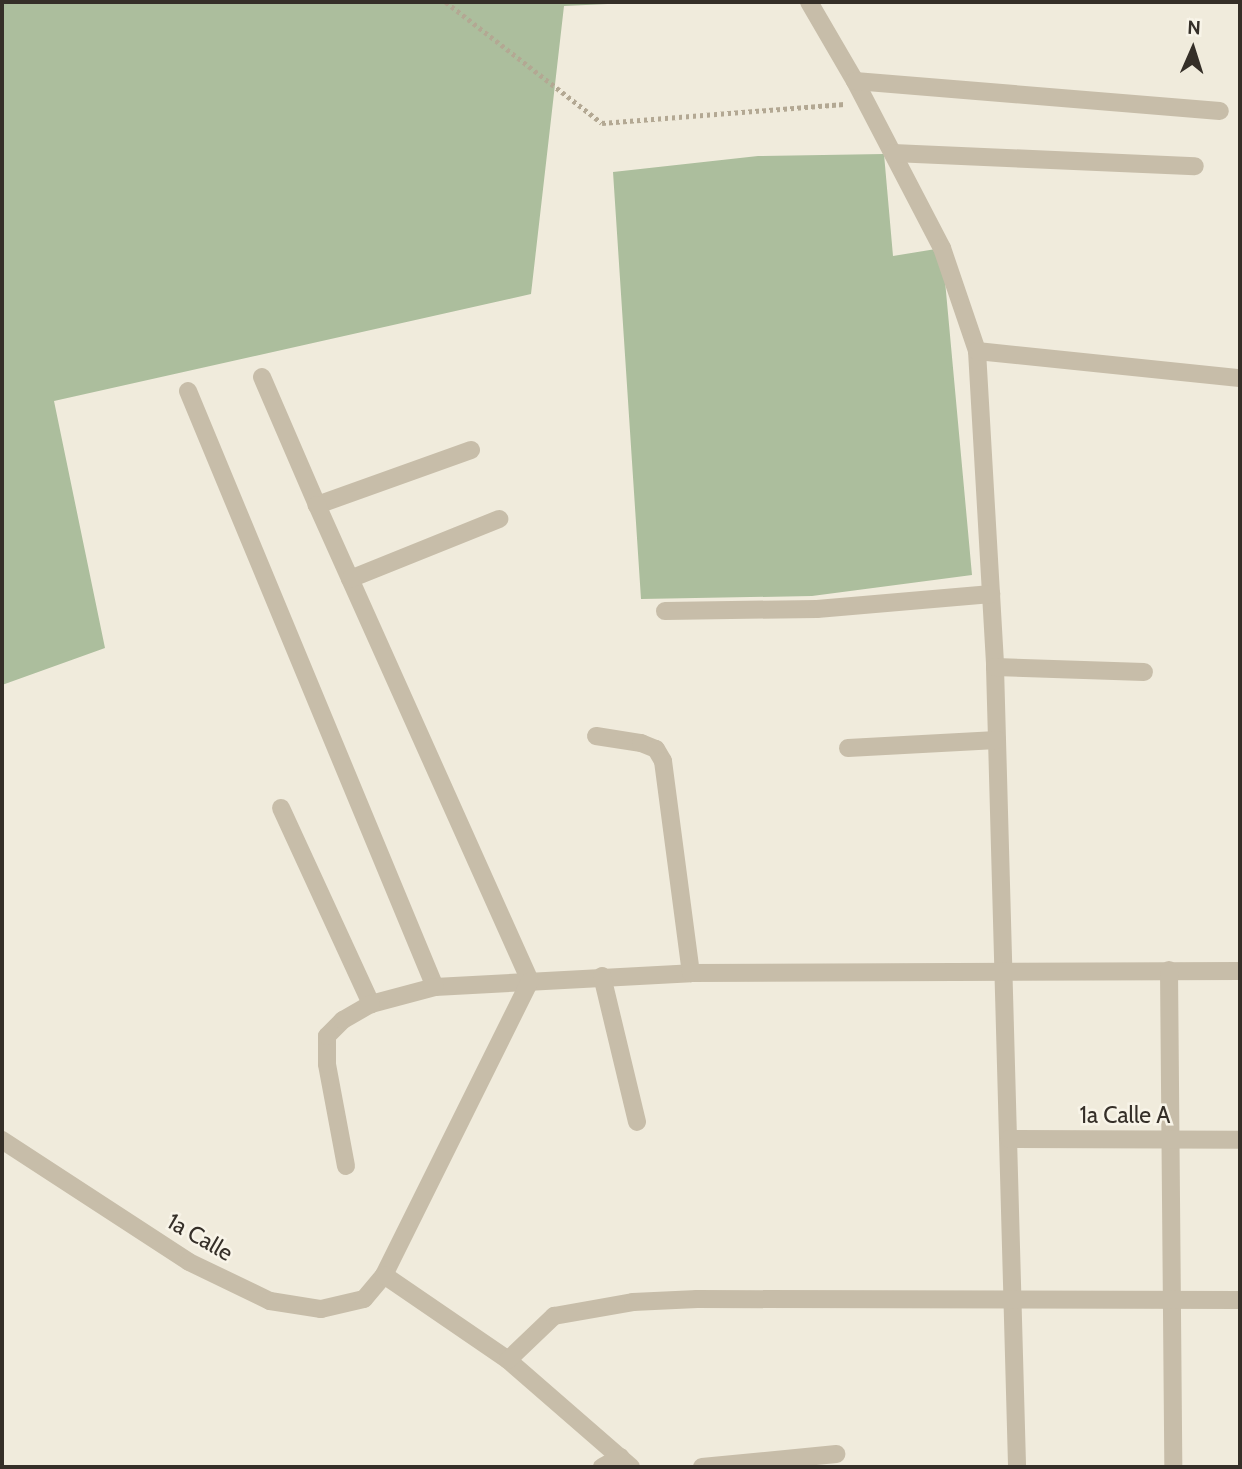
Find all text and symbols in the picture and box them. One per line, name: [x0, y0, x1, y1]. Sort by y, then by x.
north arrow: [1158, 14, 1228, 84]
text: N: [1187, 16, 1201, 39]
street label: 1a Calle A: [1080, 1101, 1170, 1129]
street label: 1a Calle: [162, 1207, 238, 1267]

